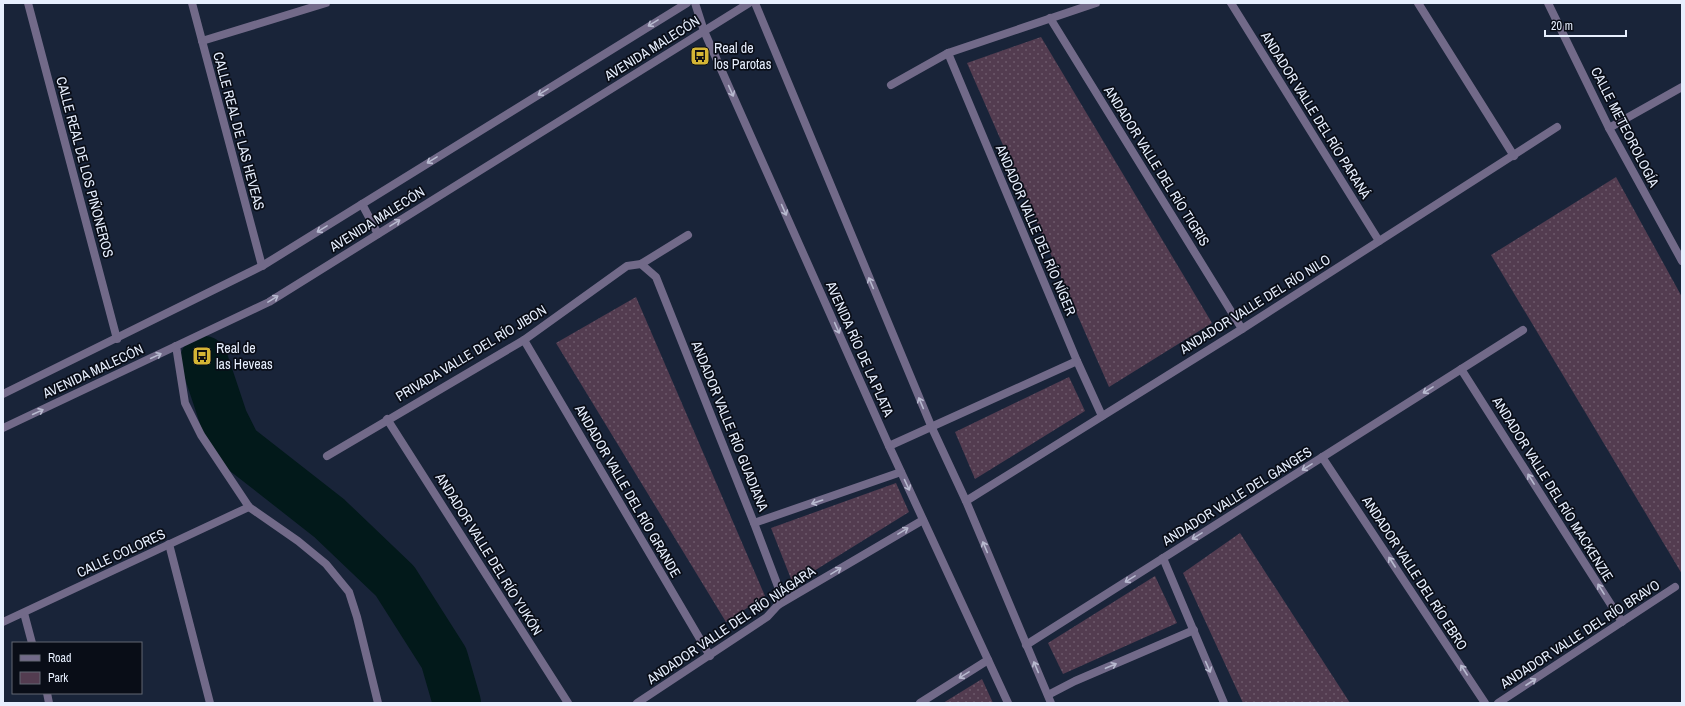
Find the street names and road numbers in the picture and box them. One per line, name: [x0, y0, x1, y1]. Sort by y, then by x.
street label: AVENIDA MALECÓN: [600, 12, 703, 85]
street label: ANDADOR VALLE DEL RÍO PARANÁ: [1256, 27, 1375, 202]
street label: CALLE REAL DE LAS HEVEAS: [209, 50, 269, 212]
street label: CALLE METEOROLOGÍA: [1587, 64, 1663, 191]
street label: CALLE REAL DE LOS PIÑONEROS: [52, 75, 118, 260]
street label: ANDADOR VALLE DEL RÍO TIGRIS: [1100, 82, 1214, 250]
street label: ANDADOR VALLE DEL RÍO NÍGER: [991, 141, 1080, 318]
street label: AVENIDA MALECÓN: [325, 183, 428, 256]
street label: ANDADOR VALLE DEL RÍO NILO: [1176, 250, 1334, 358]
street label: AVENIDA RÍO DE LA PLATA: [822, 278, 898, 420]
street label: PRIVADA VALLE DEL RÍO JIBON: [392, 301, 550, 405]
street label: ANDADOR VALLE RÍO GUADIANA: [687, 337, 773, 514]
street label: AVENIDA MALECÓN: [39, 340, 146, 403]
street label: ANDADOR VALLE DEL RÍO MACKENZIE: [1488, 392, 1617, 585]
street label: ANDADOR VALLE DEL RÍO GRANDE: [571, 401, 685, 581]
street label: ANDADOR VALLE DEL GANGES: [1158, 442, 1315, 550]
street label: ANDADOR VALLE DEL RÍO YUKÓN: [431, 469, 546, 638]
street label: ANDADOR VALLE DEL RÍO EBRO: [1358, 492, 1472, 653]
street label: CALLE COLORES: [74, 524, 168, 581]
street label: ANDADOR VALLE DEL RÍO NIÁGARA: [643, 562, 819, 689]
street label: ANDADOR VALLE DEL RÍO BRAVO: [1496, 576, 1663, 693]

